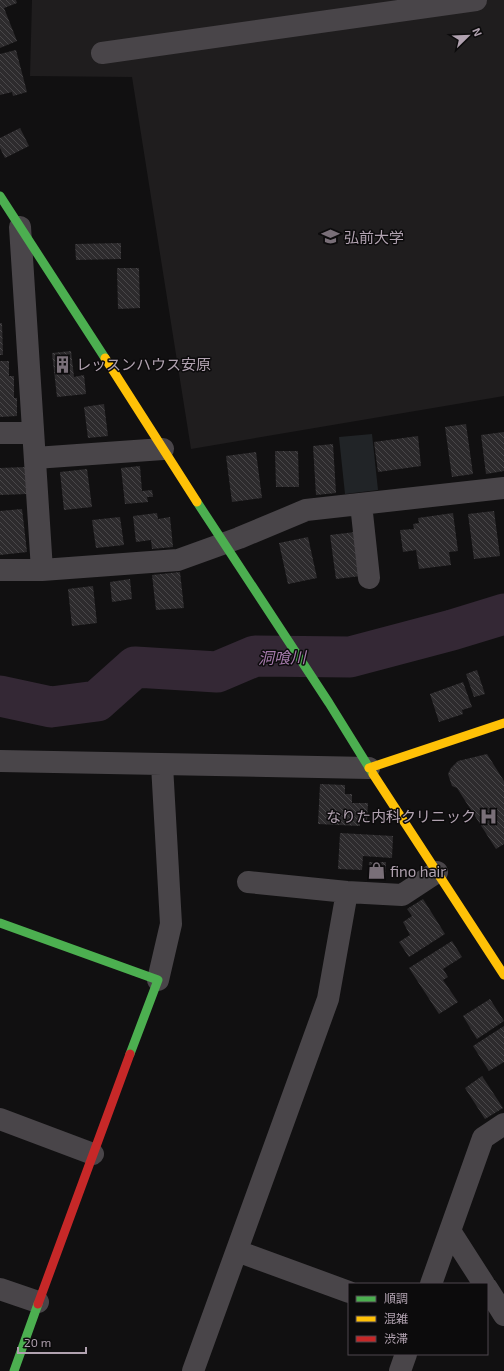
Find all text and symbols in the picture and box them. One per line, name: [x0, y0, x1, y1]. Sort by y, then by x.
north arrow: [448, 16, 488, 56]
text: N: [470, 26, 485, 38]
school or university icon: 弘前大学: [321, 227, 341, 247]
place label: 弘前大学: [344, 228, 404, 246]
building icon: レッスンハウス安原: [53, 354, 73, 374]
place label: レッスンハウス安原: [76, 355, 211, 373]
water label: 洞喰川: [258, 647, 308, 667]
hospital icon: なりた内科クリニック: [479, 806, 499, 826]
place label: なりた内科クリニック: [326, 807, 476, 825]
shop icon: fino hair: [367, 861, 387, 881]
place label: fino hair: [390, 862, 446, 880]
legend: [348, 1283, 488, 1355]
text: 順調: [384, 1291, 408, 1305]
text: 混雑: [384, 1311, 408, 1325]
scale bar: [18, 1329, 86, 1355]
text: 渋滞: [384, 1331, 408, 1345]
text: 20 m: [24, 1335, 51, 1349]

